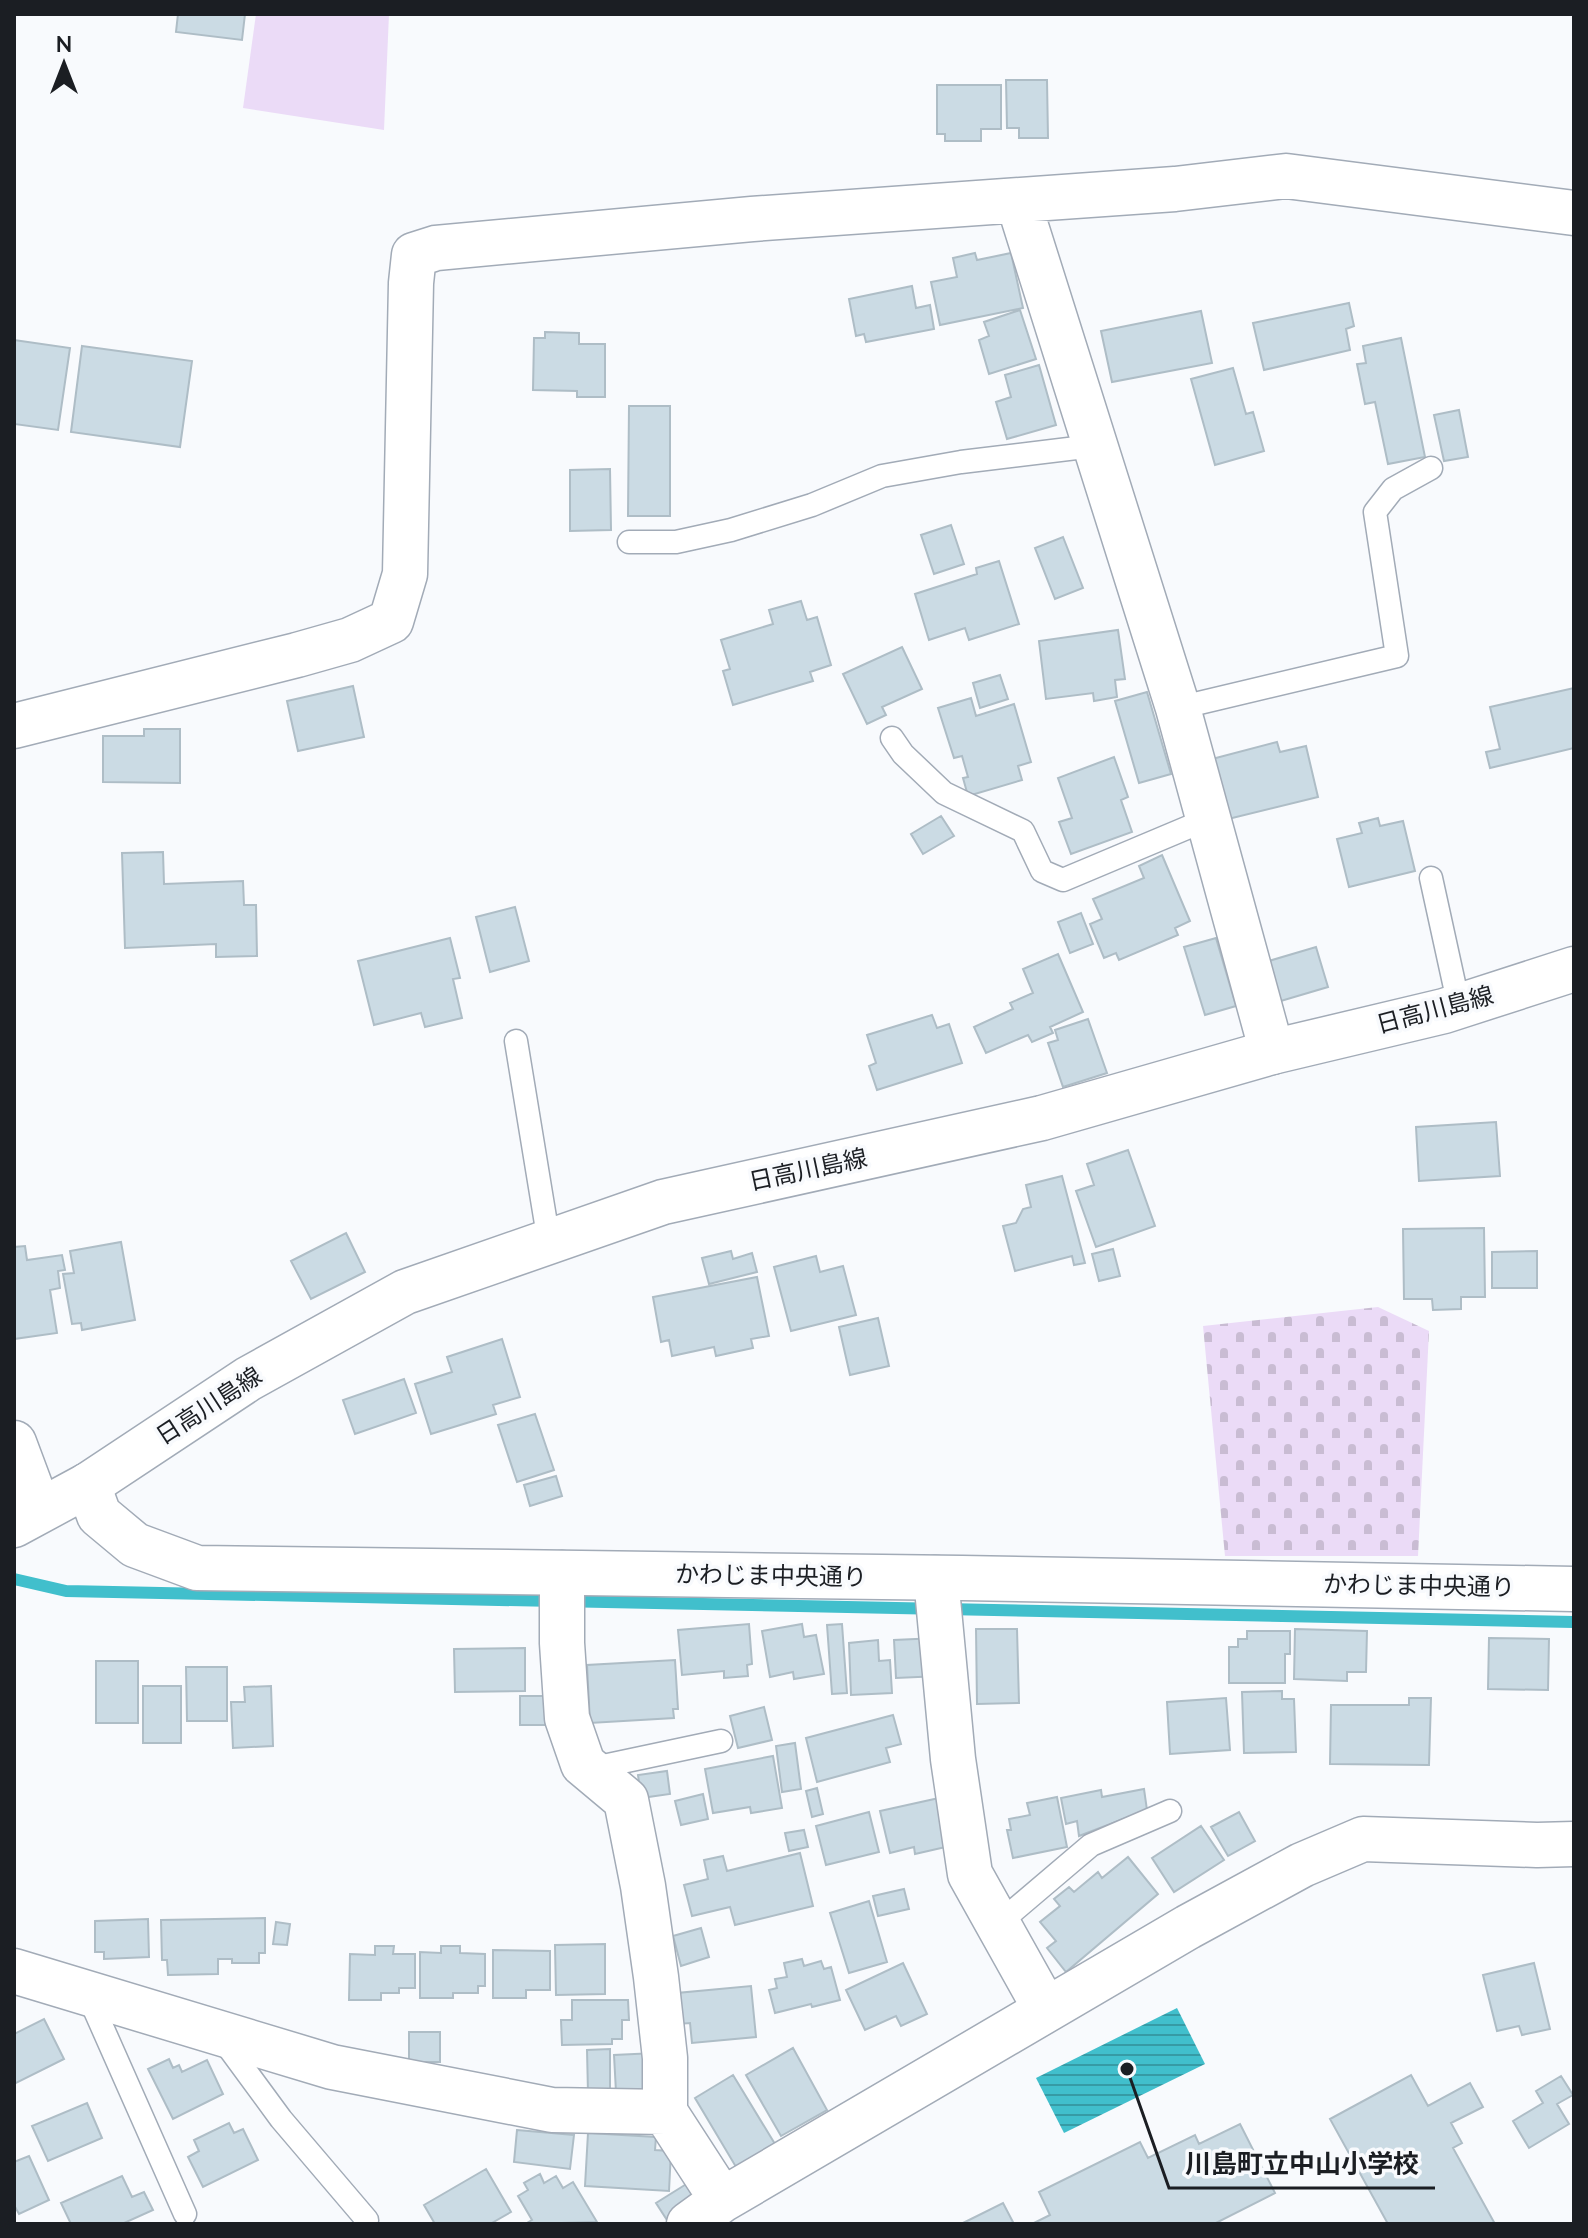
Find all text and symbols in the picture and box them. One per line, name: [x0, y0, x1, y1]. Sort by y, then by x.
north arrow: [24, 24, 104, 104]
text: N: [56, 30, 72, 60]
street label: 日高川島線: [1373, 979, 1497, 1041]
street label: 日高川島線: [746, 1142, 870, 1198]
street label: 日高川島線: [150, 1360, 268, 1452]
street label: かわじま中央通り: [675, 1558, 867, 1594]
street label: かわじま中央通り: [1323, 1568, 1515, 1604]
callout: 川島町立中山小学校: [1169, 2138, 1435, 2188]
text: 川島町立中山小学校: [1185, 2147, 1419, 2182]

